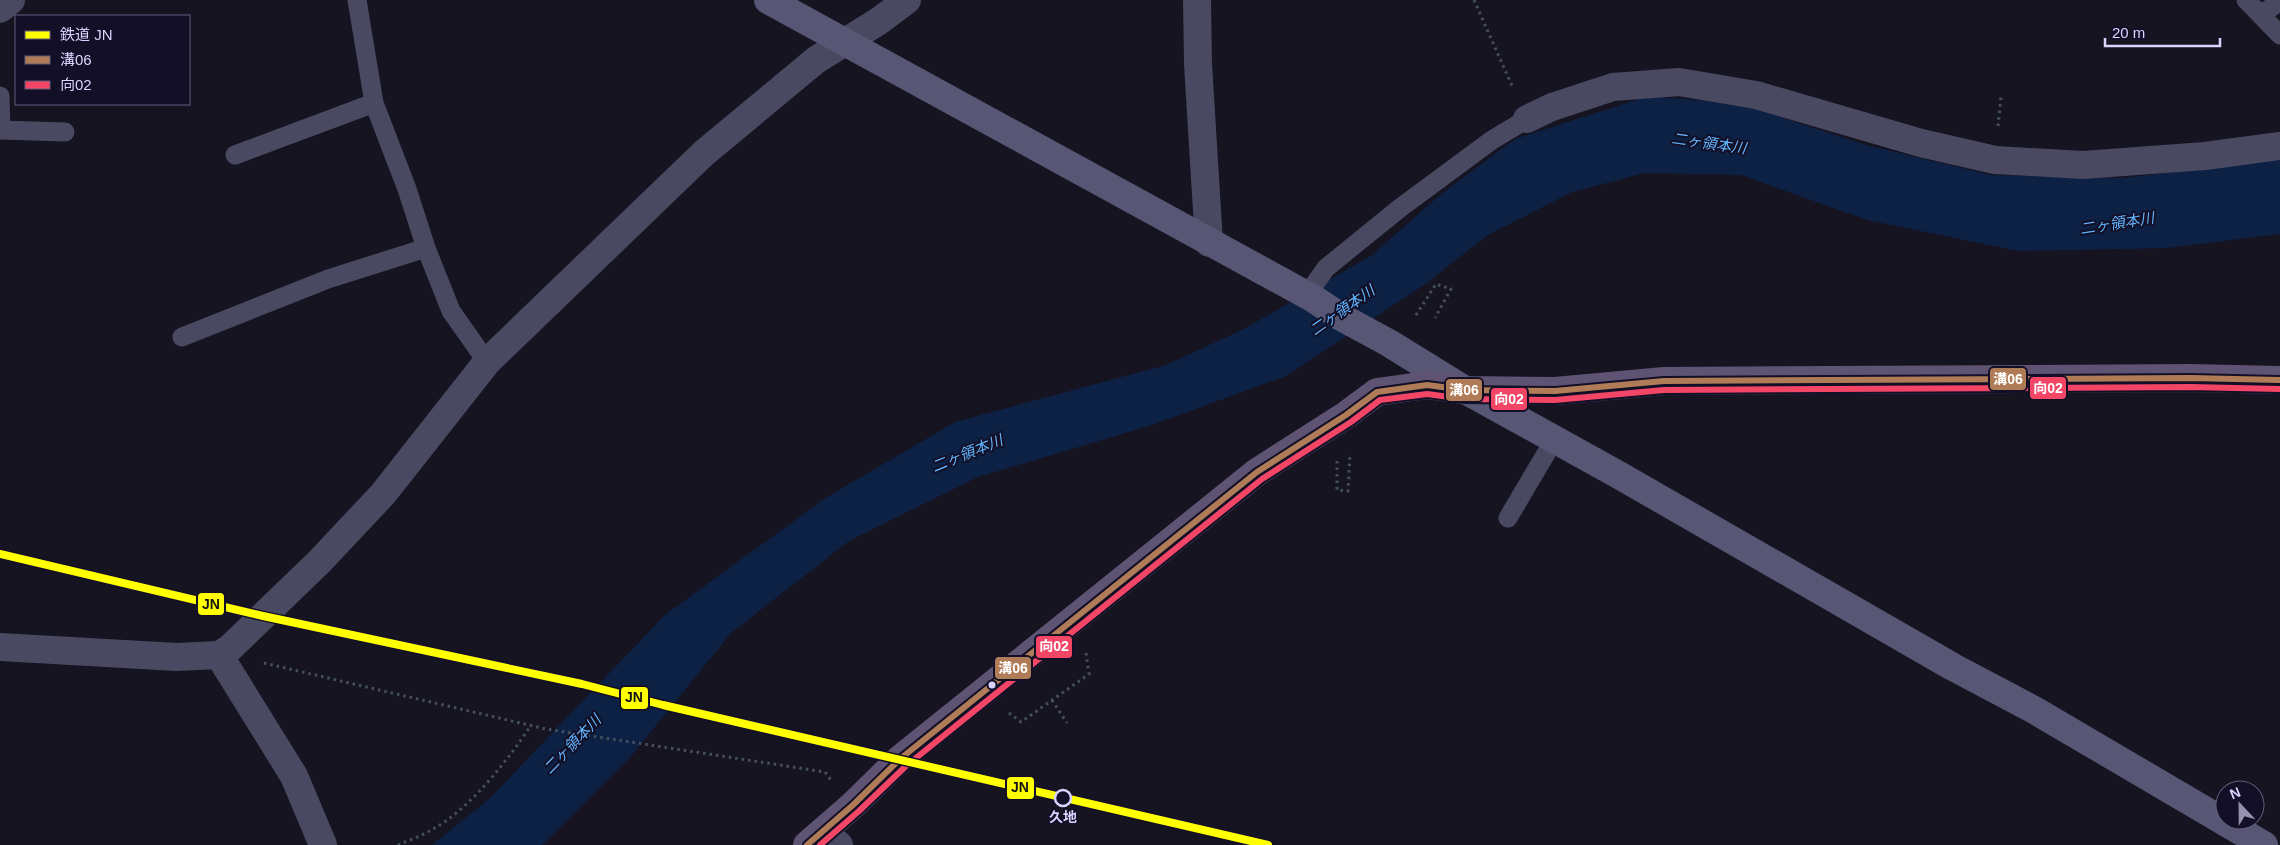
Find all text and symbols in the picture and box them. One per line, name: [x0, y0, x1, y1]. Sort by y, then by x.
legend: [15, 15, 190, 105]
scale bar: [2105, 15, 2220, 47]
text: 20 m: [2112, 24, 2145, 41]
text: 鉄道 JN: [60, 26, 113, 43]
text: 溝06: [60, 51, 92, 68]
text: 向02: [60, 76, 92, 93]
water label: 二ヶ領本川: [1671, 129, 1749, 157]
water label: 二ヶ領本川: [2079, 208, 2157, 237]
water label: 二ヶ領本川: [1306, 280, 1379, 338]
line badge: 溝06: [1989, 367, 2027, 391]
text: 溝06: [1993, 371, 2023, 387]
line badge: 向02: [2029, 376, 2067, 400]
line badge: 溝06: [1445, 378, 1483, 402]
text: 向02: [2033, 380, 2063, 396]
text: 溝06: [1449, 382, 1479, 398]
line badge: 向02: [1490, 387, 1528, 411]
text: 向02: [1494, 391, 1524, 407]
water label: 二ヶ領本川: [929, 430, 1007, 475]
line badge: JN: [197, 592, 225, 616]
text: JN: [202, 596, 220, 612]
line badge: 向02: [1035, 635, 1073, 659]
text: 向02: [1039, 638, 1069, 654]
line badge: 溝06: [994, 656, 1032, 680]
text: 溝06: [998, 660, 1028, 676]
unlabelled marker: [987, 680, 997, 690]
line badge: JN: [620, 686, 649, 710]
text: JN: [625, 689, 643, 705]
water label: 二ヶ領本川: [540, 710, 606, 777]
line badge: JN: [1006, 776, 1035, 800]
text: JN: [1011, 779, 1029, 795]
north arrow: [2215, 780, 2265, 830]
text: N: [2227, 784, 2243, 802]
marker: 久地: [1054, 789, 1072, 807]
place label: 久地: [1049, 809, 1077, 825]

